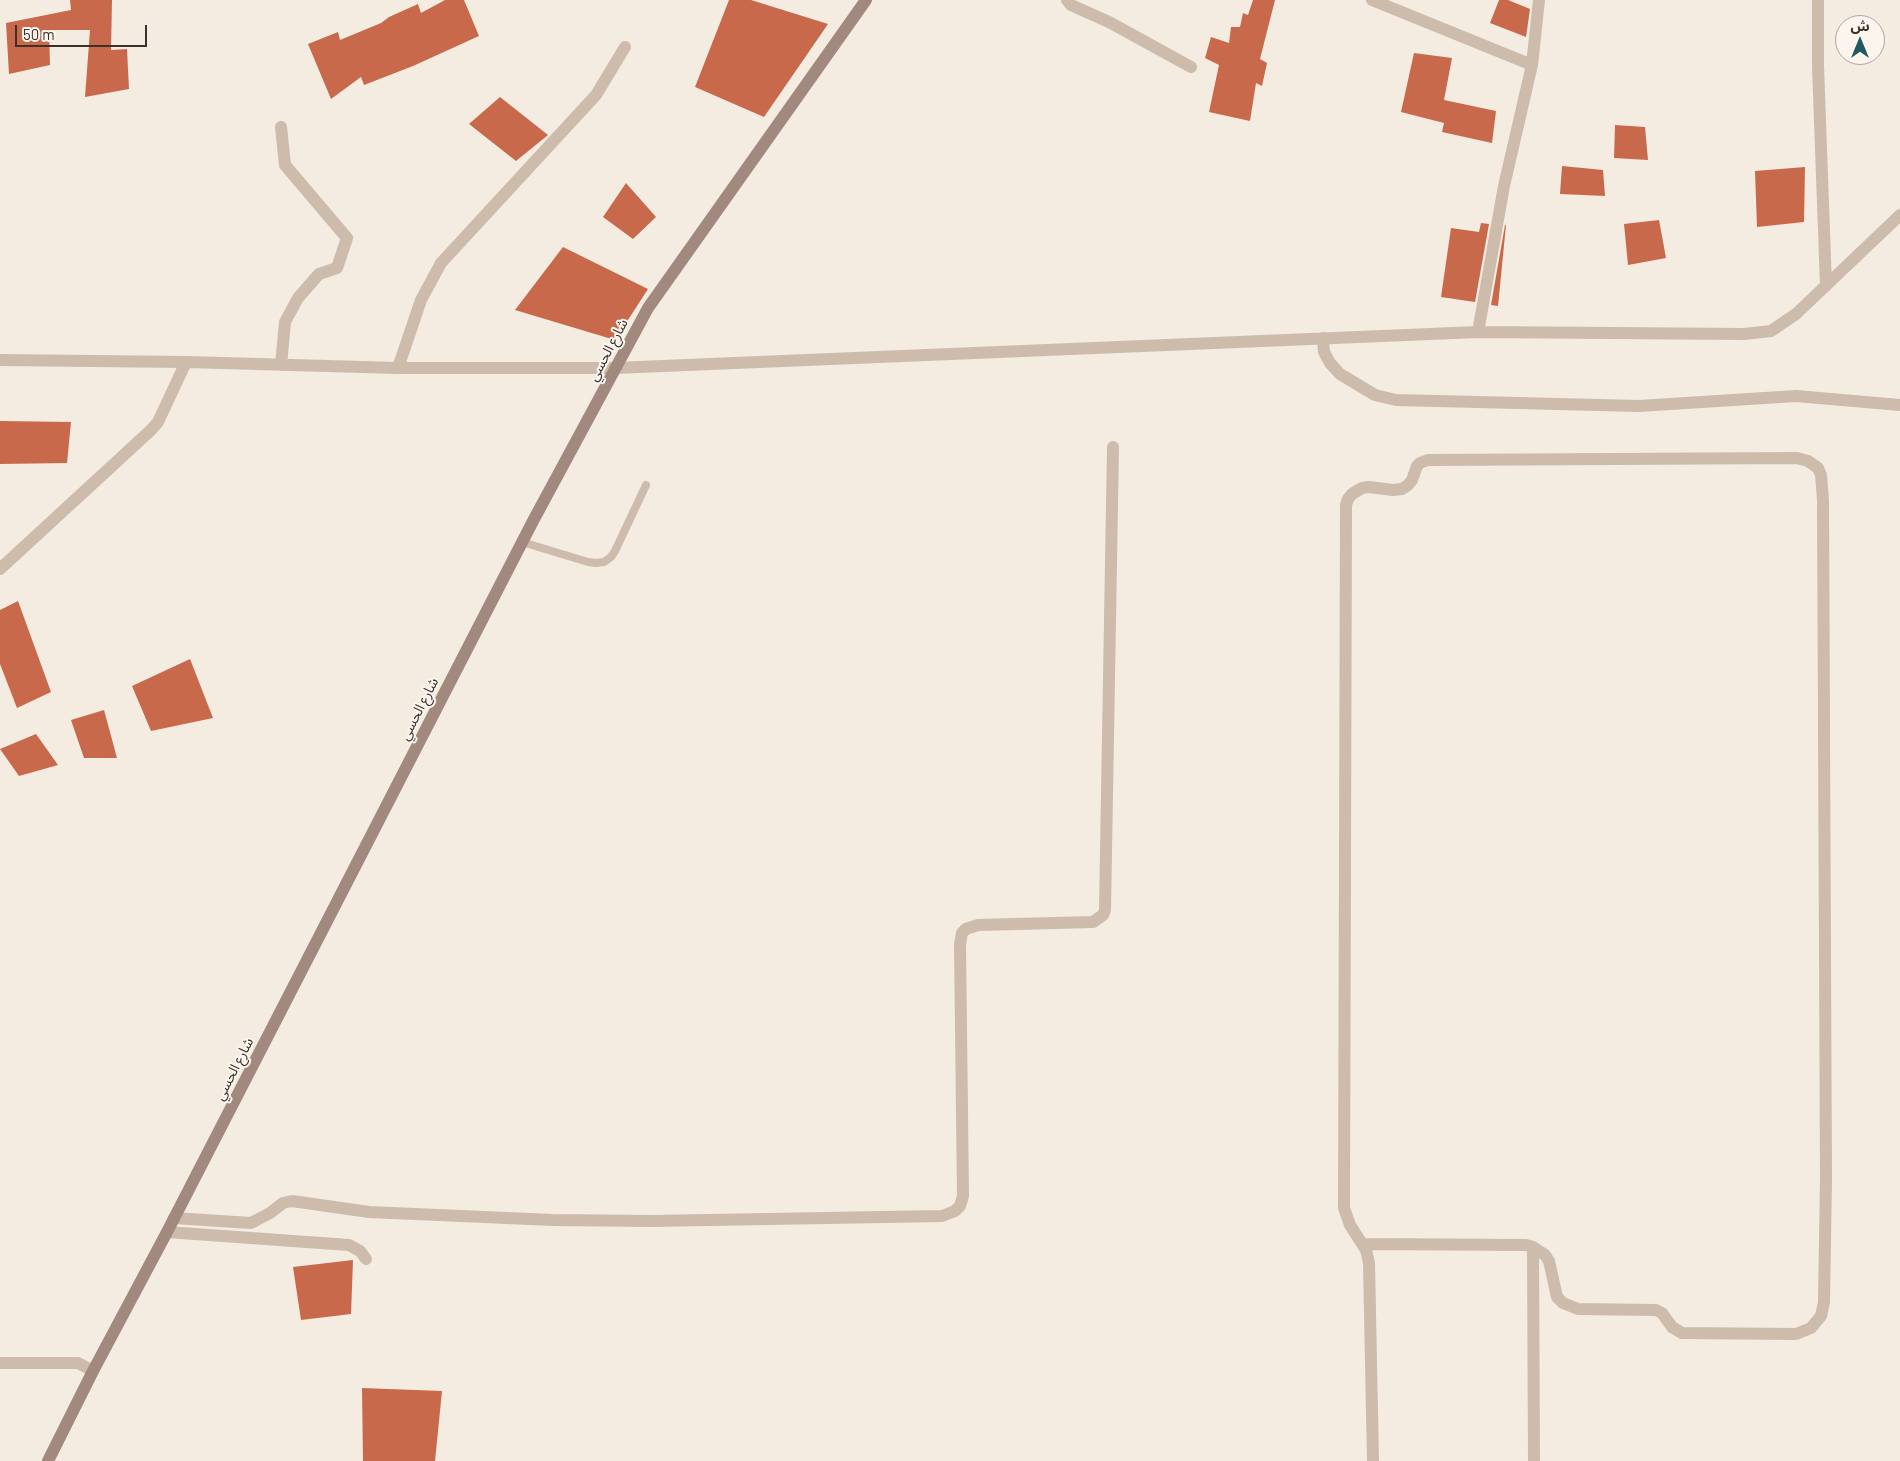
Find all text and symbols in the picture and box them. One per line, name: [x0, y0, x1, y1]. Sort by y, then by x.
scale bar: [18, 15, 150, 47]
north arrow: [1835, 15, 1885, 65]
text: ش: [1850, 17, 1870, 34]
text: 50 m: [23, 25, 55, 43]
street label: شارع الحسي: [585, 316, 631, 384]
street label: شارع الحسي: [396, 675, 442, 743]
street label: شارع الحسي: [211, 1035, 257, 1103]

